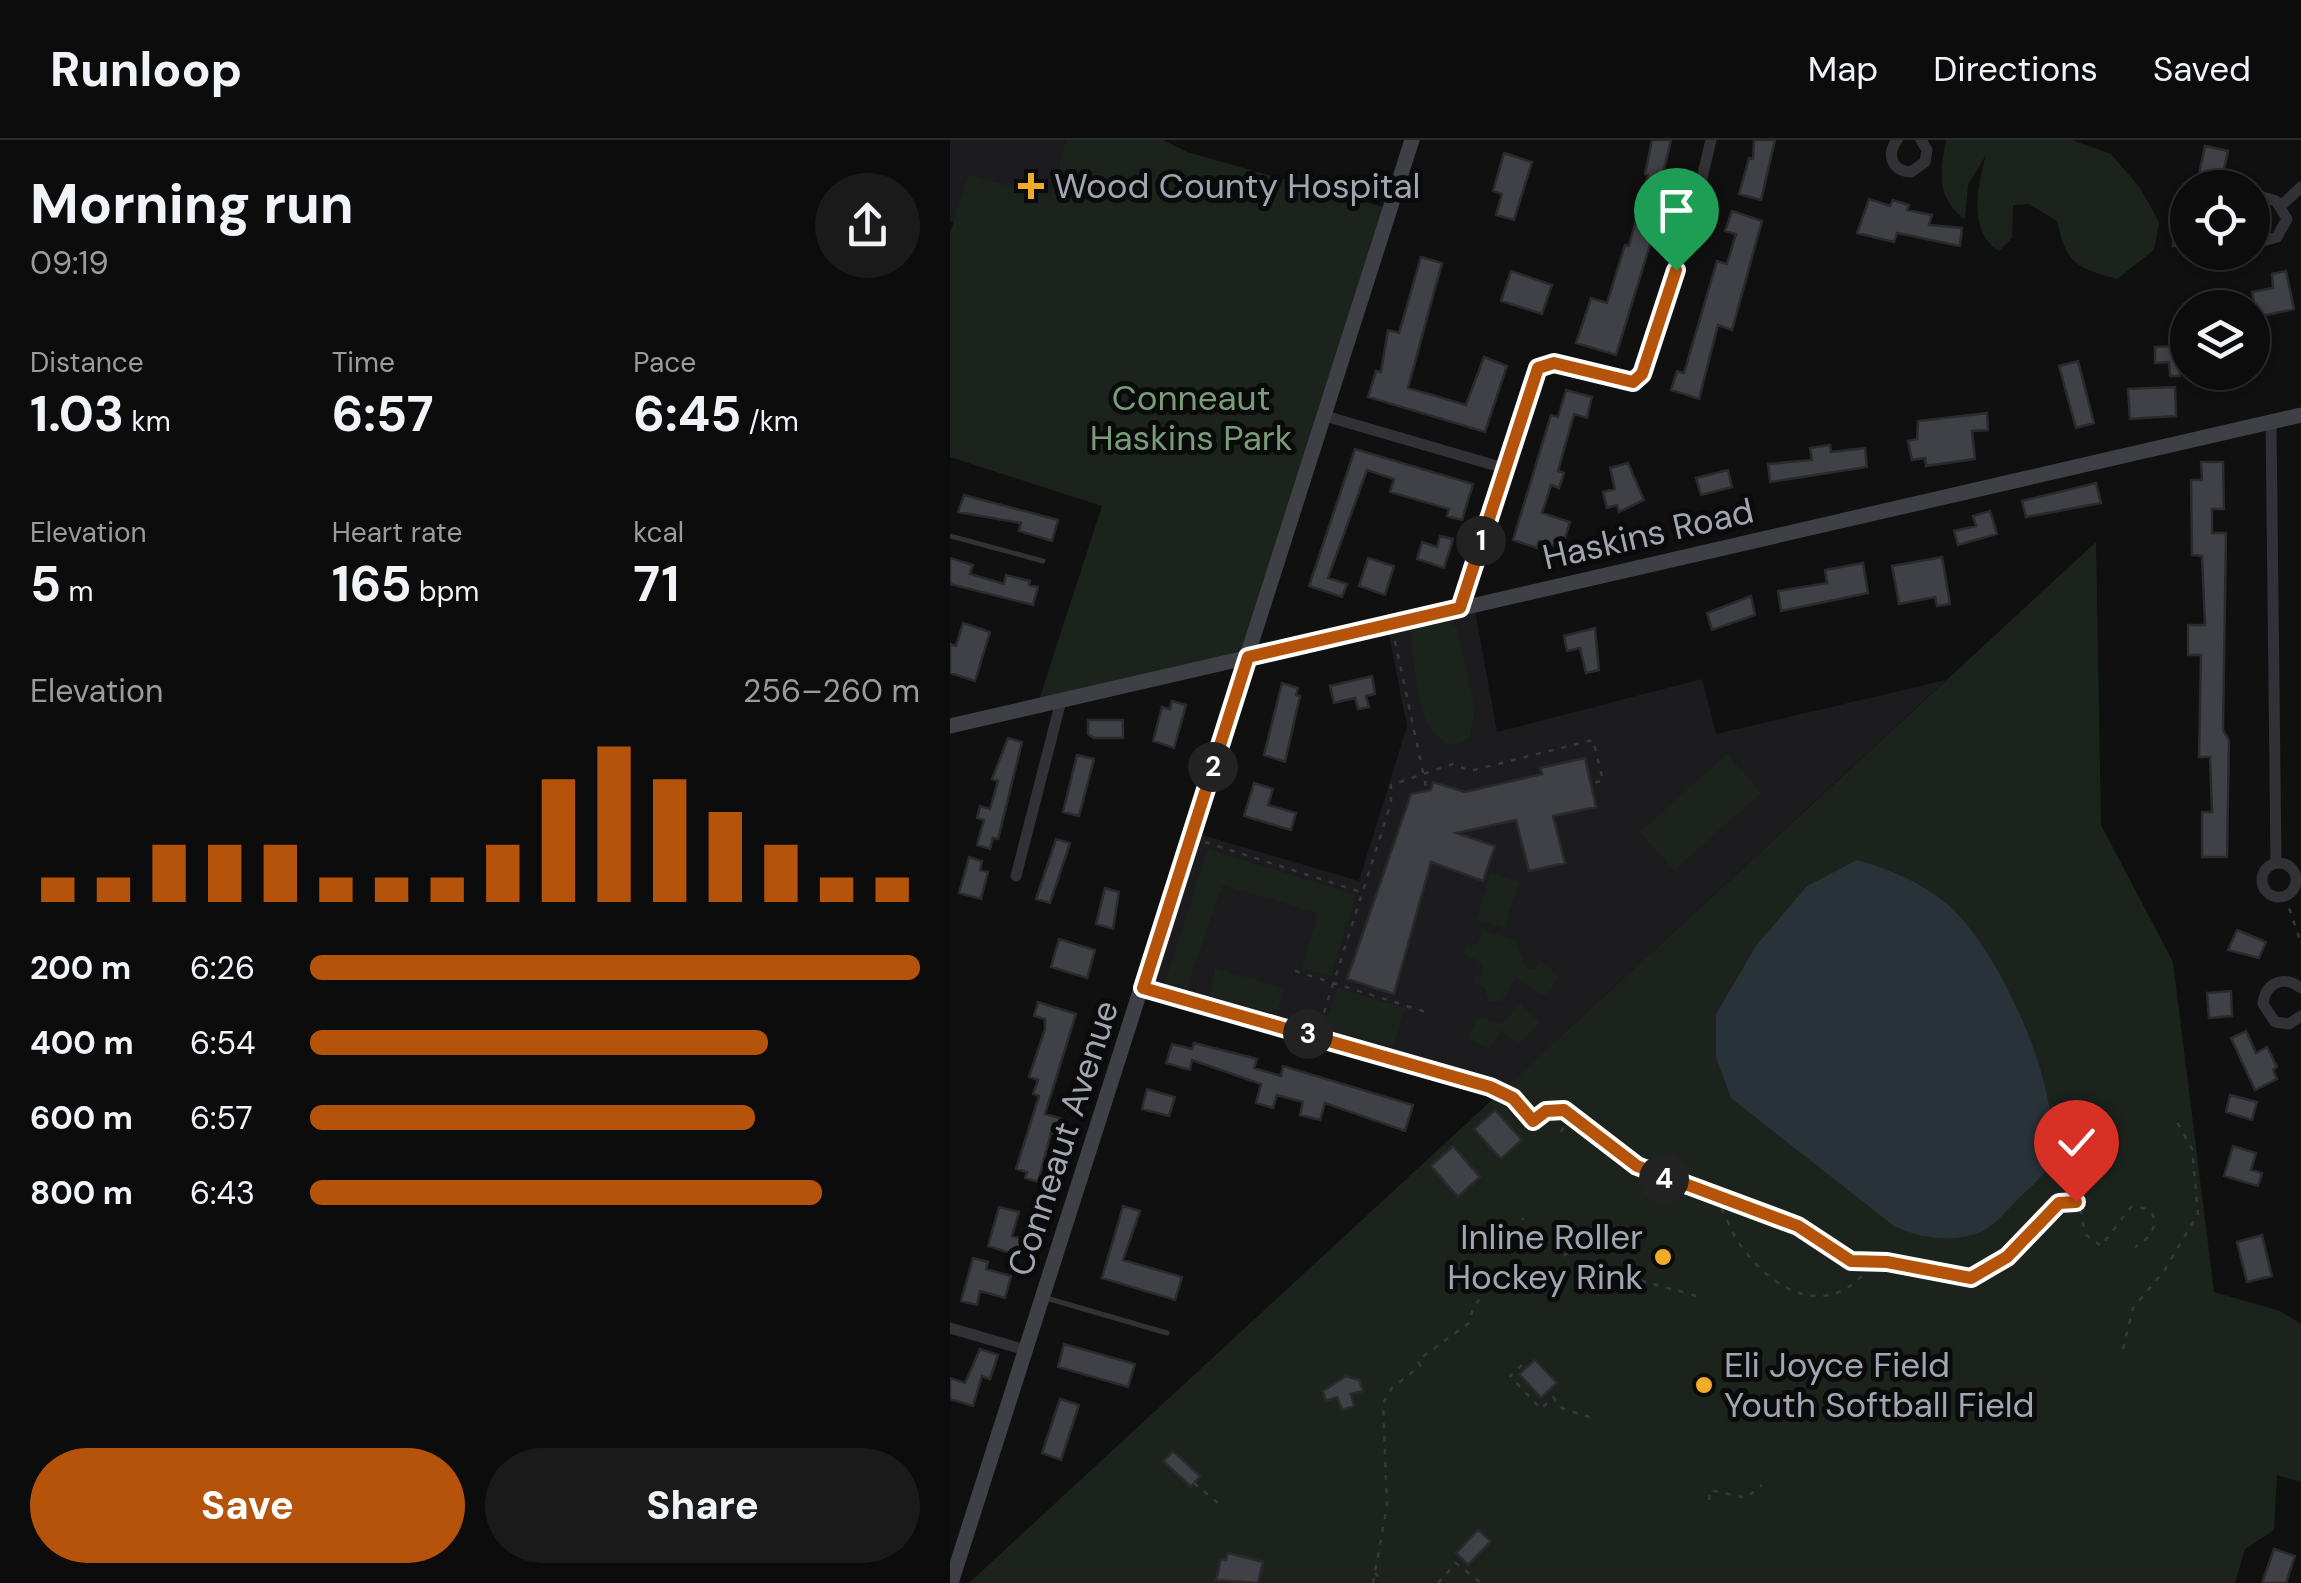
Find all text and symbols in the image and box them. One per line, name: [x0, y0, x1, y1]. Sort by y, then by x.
text: Runloop: [50, 38, 242, 101]
text: Map: [1808, 46, 1878, 92]
text: Directions: [1933, 46, 2098, 92]
text: Saved: [2153, 46, 2251, 92]
place label: Wood County Hospital: [1054, 163, 1420, 209]
text: Morning run: [30, 168, 354, 240]
pin: [1634, 168, 1719, 271]
map controls: [2170, 170, 2270, 390]
button: locate: [2170, 170, 2270, 270]
button: share: [815, 173, 920, 278]
marker: Wood County Hospital: [1018, 173, 1044, 199]
icon: arrive: [1649, 183, 1704, 238]
text: 09:19: [30, 242, 109, 284]
button: layers: [2170, 290, 2270, 390]
text: Distance: [30, 344, 144, 381]
text: Time: [332, 344, 395, 381]
text: Pace: [633, 344, 696, 381]
park label: Conneaut Haskins Park: [1090, 375, 1293, 461]
text: 1.03: [30, 381, 124, 447]
text: 6:57: [332, 381, 434, 447]
text: 6:45: [633, 381, 741, 447]
text: km: [124, 403, 171, 440]
text: /km: [741, 403, 799, 440]
street label: Haskins Road: [1538, 487, 1758, 581]
text: Elevation: [30, 514, 147, 551]
text: Heart rate: [332, 514, 462, 551]
text: kcal: [633, 514, 684, 551]
pin: 1: [1456, 516, 1506, 566]
text: 1: [1476, 522, 1486, 559]
text: 5: [30, 551, 61, 617]
text: 165: [332, 551, 412, 617]
text: 71: [633, 551, 679, 617]
text: m: [61, 573, 94, 610]
text: bpm: [412, 573, 479, 610]
text: Elevation: [30, 670, 163, 712]
text: 256–260 m: [743, 670, 920, 712]
pin: 2: [1188, 742, 1238, 792]
text: 2: [1205, 748, 1221, 785]
text: 200 m: [30, 947, 131, 989]
text: 6:26: [190, 947, 255, 989]
street label: Conneaut Avenue: [997, 994, 1129, 1282]
pin: 3: [1283, 1009, 1333, 1059]
text: 3: [1300, 1015, 1316, 1052]
text: 400 m: [30, 1022, 134, 1064]
text: 6:54: [190, 1022, 256, 1064]
text: 600 m: [30, 1097, 133, 1139]
text: 6:57: [190, 1097, 253, 1139]
pin: [2034, 1100, 2119, 1203]
icon: check: [2049, 1115, 2104, 1170]
pin: 4: [1639, 1154, 1689, 1204]
text: 4: [1655, 1160, 1673, 1197]
text: 800 m: [30, 1172, 133, 1214]
text: 6:43: [190, 1172, 255, 1214]
place label: Inline Roller Hockey Rink: [1447, 1214, 1643, 1300]
marker: Inline Roller Hockey Rink: [1652, 1246, 1674, 1268]
place label: Eli Joyce Field Youth Softball Field: [1724, 1342, 2035, 1428]
marker: Eli Joyce Field Youth Softball Field: [1693, 1374, 1715, 1396]
button: Save: [30, 1448, 465, 1563]
button: Share: [485, 1448, 920, 1563]

